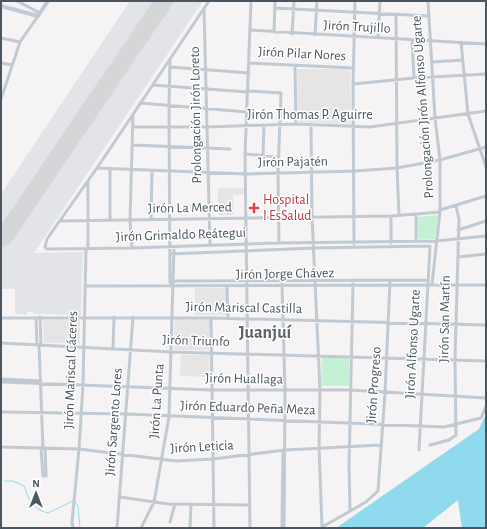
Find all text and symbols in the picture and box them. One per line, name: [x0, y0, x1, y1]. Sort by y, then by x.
street label: Prolongación Jirón Alfonso Ugarte: [410, 15, 436, 199]
street label: Jirón Trujillo: [323, 18, 391, 36]
street label: Jirón Pilar Nores: [258, 45, 346, 63]
street label: Prolongación Jirón Loreto: [188, 46, 204, 184]
street label: Jirón Thomas P. Aguirre: [247, 108, 373, 122]
street label: Jirón Pajatén: [258, 154, 328, 170]
place label: Hospital I EsSalud: [263, 193, 312, 223]
street label: Jirón La Merced: [148, 200, 232, 216]
marker: Hospital I EsSalud: [248, 202, 260, 214]
street label: Jirón Grimaldo Reátegui: [116, 226, 246, 244]
street label: Jirón Jorge Chávez: [236, 266, 334, 282]
street label: Jirón San Martín: [437, 275, 453, 363]
street label: Jirón Alfonso Ugarte: [403, 289, 423, 399]
street label: Jirón Mariscal Castilla: [186, 300, 303, 316]
street label: Jirón Mariscal Cáceres: [62, 311, 80, 429]
district label: Juanjuí: [239, 324, 292, 342]
street label: Jirón Triunfo: [162, 333, 230, 349]
street label: Jirón Progreso: [364, 346, 384, 424]
street label: Jirón La Punta: [147, 362, 167, 439]
street label: Jirón Sargento Lores: [103, 368, 125, 476]
street label: Jirón Huallaga: [205, 371, 284, 387]
street label: Jirón Eduardo Peña Meza: [180, 399, 316, 417]
street label: Jirón Leticia: [170, 438, 235, 456]
north arrow: [16, 473, 56, 513]
text: N: [32, 478, 40, 489]

